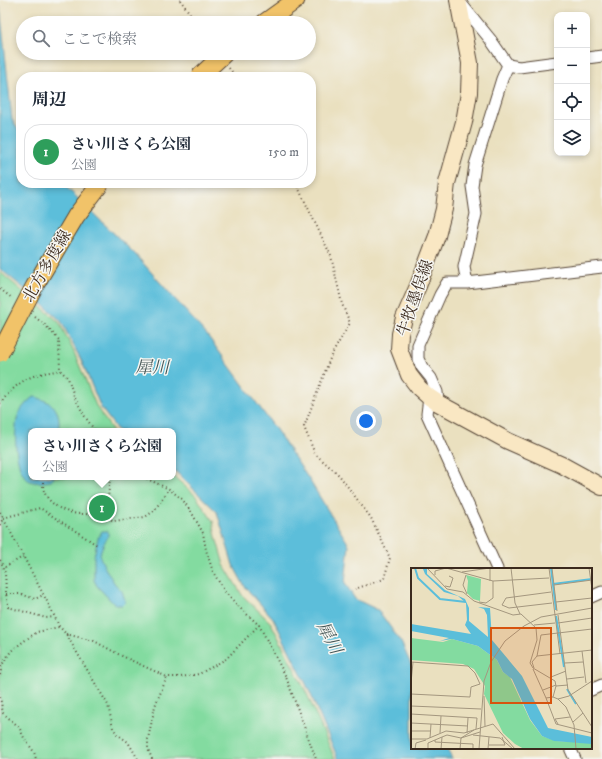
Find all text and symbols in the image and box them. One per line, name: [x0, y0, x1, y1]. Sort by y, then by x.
map controls: [554, 12, 590, 156]
button: +: [554, 12, 590, 48]
search box: [16, 16, 316, 60]
icon: search: [30, 27, 52, 49]
text: ここで検索: [62, 30, 137, 49]
button: −: [554, 48, 590, 84]
button: locate: [554, 84, 590, 120]
text: 周辺: [32, 89, 66, 111]
button: layers: [554, 120, 590, 156]
text: さい川さくら公園: [71, 135, 191, 154]
text: 1: [44, 144, 48, 160]
text: 150 m: [268, 144, 299, 160]
text: 公園: [71, 157, 97, 173]
street label: 北方多度線: [18, 226, 76, 306]
street label: 牛牧墨俣線: [393, 257, 437, 339]
water label: 犀川: [135, 357, 171, 379]
your location: [356, 411, 376, 431]
popup: [28, 428, 176, 480]
text: さい川さくら公園: [42, 437, 162, 456]
text: 公園: [42, 459, 68, 475]
pin: 1: [89, 493, 115, 523]
inset map: [411, 568, 592, 749]
water label: 犀川: [311, 618, 348, 660]

